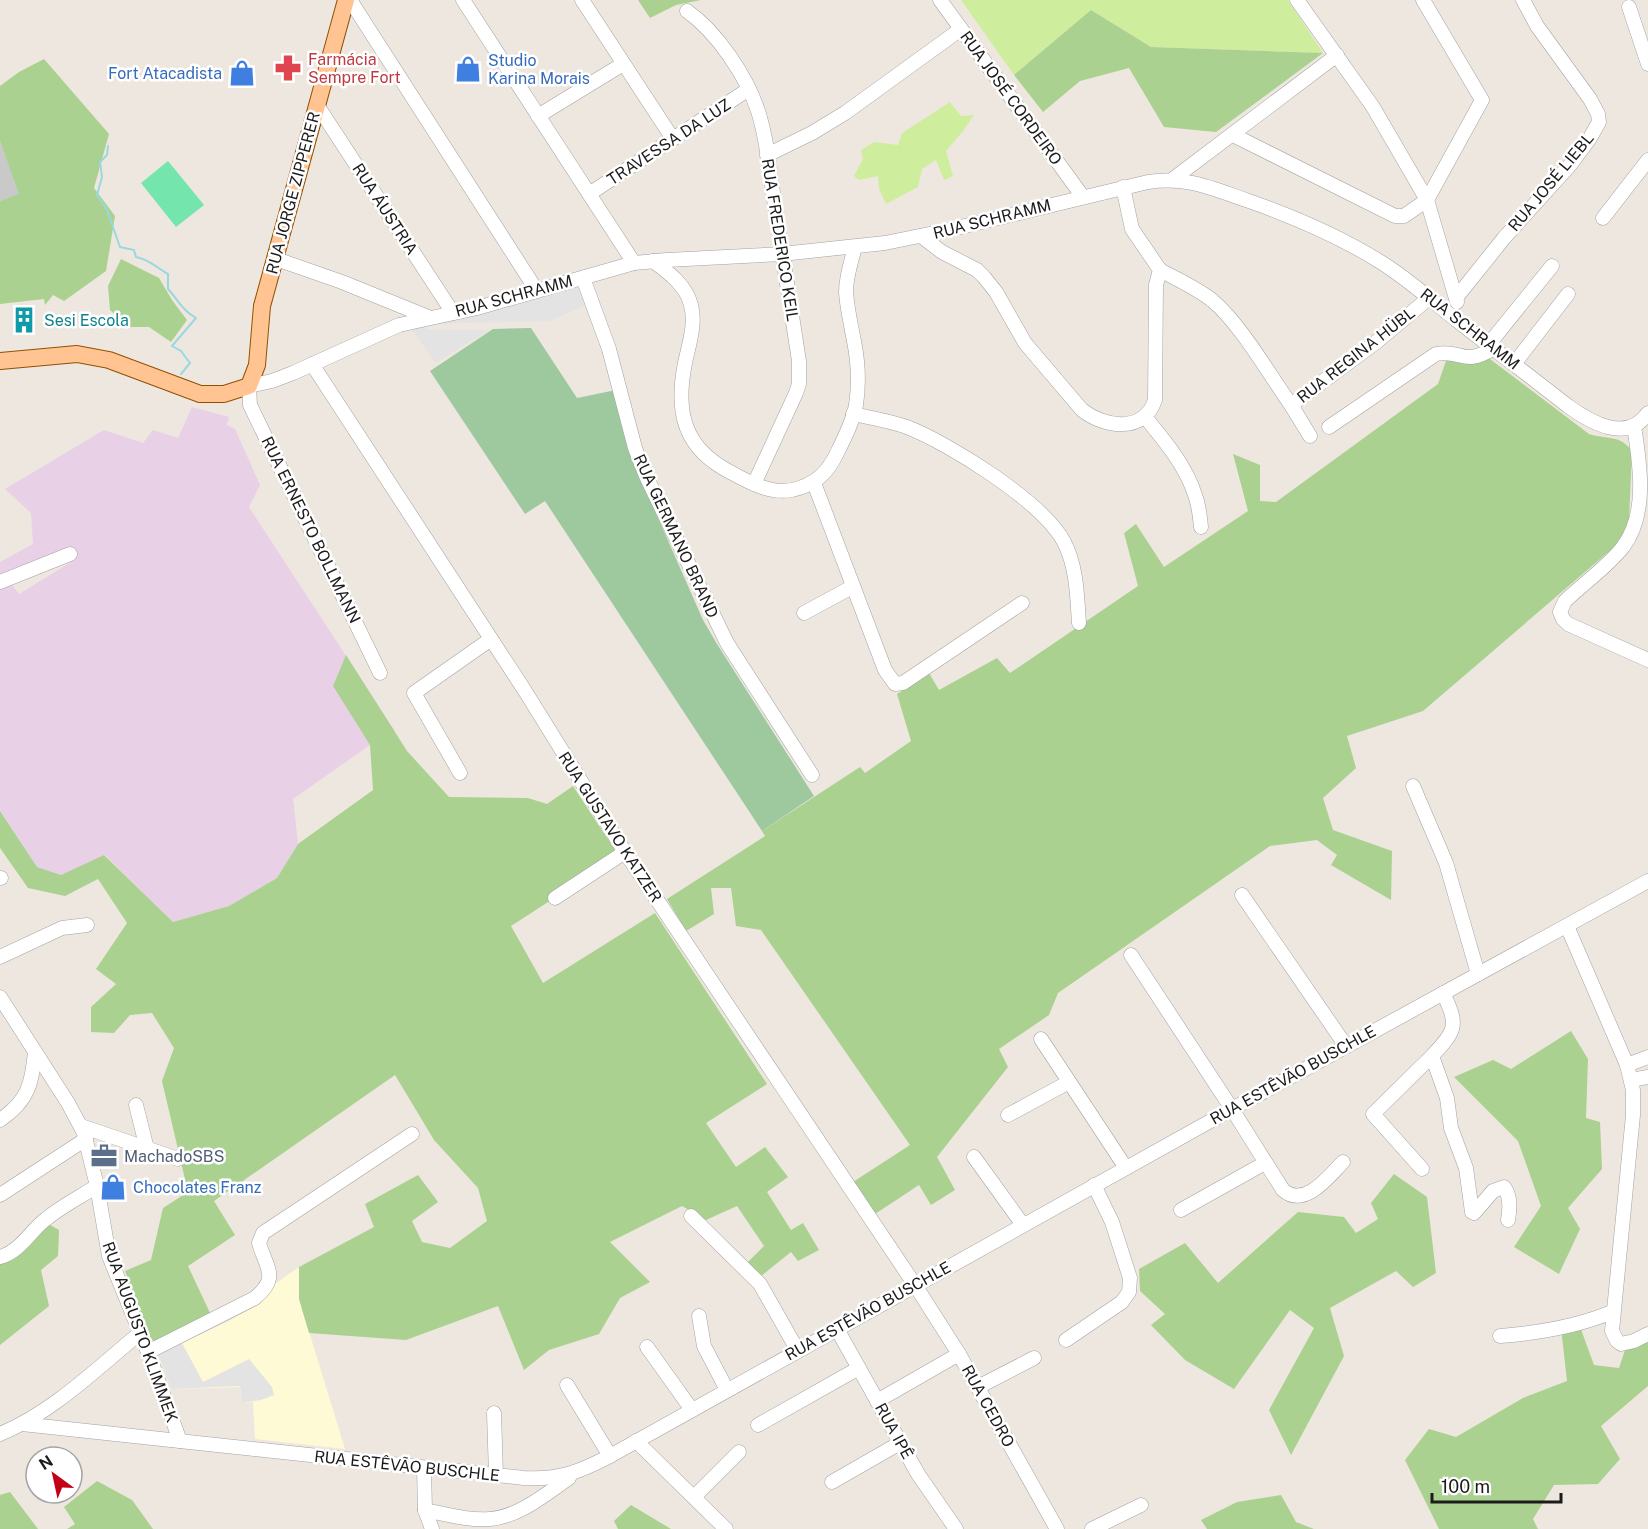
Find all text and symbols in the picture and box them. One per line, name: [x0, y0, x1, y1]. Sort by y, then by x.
street label: RUA JOSÉ CORDEIRO: [956, 27, 1067, 168]
place label: Farmácia Sempre Fort: [308, 50, 401, 87]
place label: Studio Karina Morais: [488, 51, 590, 88]
pharmacy icon: Farmácia Sempre Fort: [273, 53, 303, 83]
shop icon: Studio Karina Morais: [453, 54, 483, 84]
shop icon: Fort Atacadista: [227, 58, 257, 88]
place label: Fort Atacadista: [108, 64, 222, 83]
street label: TRAVESSA DA LUZ: [604, 95, 734, 189]
street label: RUA JORGE ZIPPERER: [262, 110, 324, 276]
street label: RUA JOSÉ LIEBL: [1504, 128, 1598, 235]
street label: RUA FREDERICO KEIL: [758, 157, 802, 323]
street label: RUA ÁUSTRIA: [348, 159, 422, 258]
street label: RUA SCHRAMM: [931, 195, 1053, 243]
street label: RUA SCHRAMM: [453, 271, 575, 321]
street label: RUA SCHRAMM: [1417, 284, 1523, 374]
street label: RUA REGINA HÜBL: [1293, 302, 1419, 407]
building icon: Sesi Escola: [9, 305, 39, 335]
place label: Sesi Escola: [44, 311, 129, 330]
street label: RUA ERNESTO BOLLMANN: [257, 434, 365, 626]
street label: RUA GERMANO BRAND: [630, 451, 722, 621]
street label: RUA GUSTAVO KATZER: [554, 748, 666, 906]
street label: RUA ESTÊVÃO BUSCHLE: [1206, 1021, 1379, 1129]
office icon: MachadoSBS: [89, 1141, 119, 1171]
place label: MachadoSBS: [124, 1147, 224, 1166]
shop icon: Chocolates Franz: [98, 1172, 128, 1202]
place label: Chocolates Franz: [133, 1178, 262, 1197]
street label: RUA AUGUSTO KLIMMEK: [98, 1239, 182, 1425]
street label: RUA ESTÊVÃO BUSCHLE: [781, 1257, 954, 1365]
street label: RUA CEDRO: [958, 1362, 1018, 1450]
street label: RUA IPÊ: [871, 1399, 918, 1462]
north arrow: [24, 1445, 84, 1505]
street label: RUA ESTÊVÃO BUSCHLE: [313, 1446, 501, 1485]
text: N: [36, 1451, 57, 1474]
scale bar: [1432, 1466, 1561, 1504]
text: 100 m: [1441, 1476, 1490, 1497]

